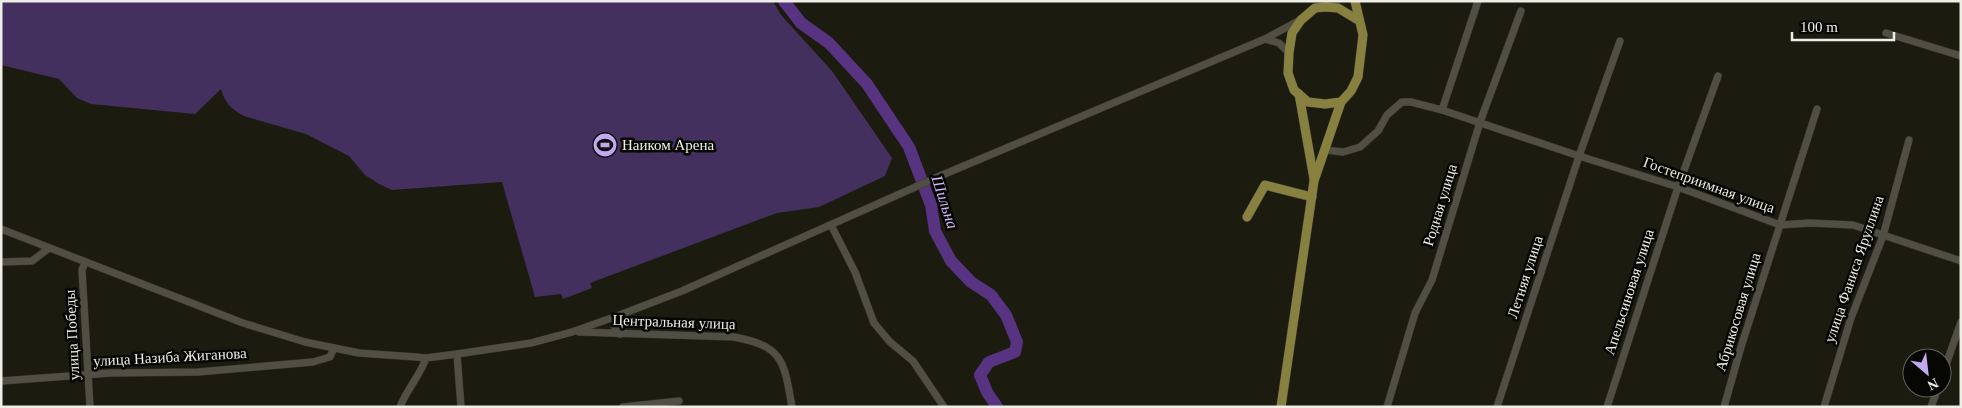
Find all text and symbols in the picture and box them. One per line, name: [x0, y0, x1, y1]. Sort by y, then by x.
scale bar: [1792, 10, 1894, 42]
text: 100 m: [1800, 19, 1838, 35]
sports icon: Наиком Арена: [592, 132, 618, 158]
place label: Наиком Арена: [622, 137, 715, 153]
street label: Гостеприимная улица: [1641, 154, 1777, 216]
street label: Родная улица: [1420, 162, 1460, 248]
water label: Шильна: [928, 172, 962, 231]
street label: улица Фаниса Яруллина: [1821, 193, 1887, 345]
street label: Апельсиновая улица: [1601, 227, 1657, 357]
street label: Летняя улица: [1504, 233, 1546, 320]
street label: Абрикосовая улица: [1712, 251, 1764, 373]
street label: улица Победы: [62, 289, 82, 381]
street label: Центральная улица: [612, 312, 736, 332]
street label: улица Назиба Жиганова: [93, 345, 247, 369]
north arrow: [1902, 348, 1952, 398]
text: N: [1925, 375, 1941, 393]

